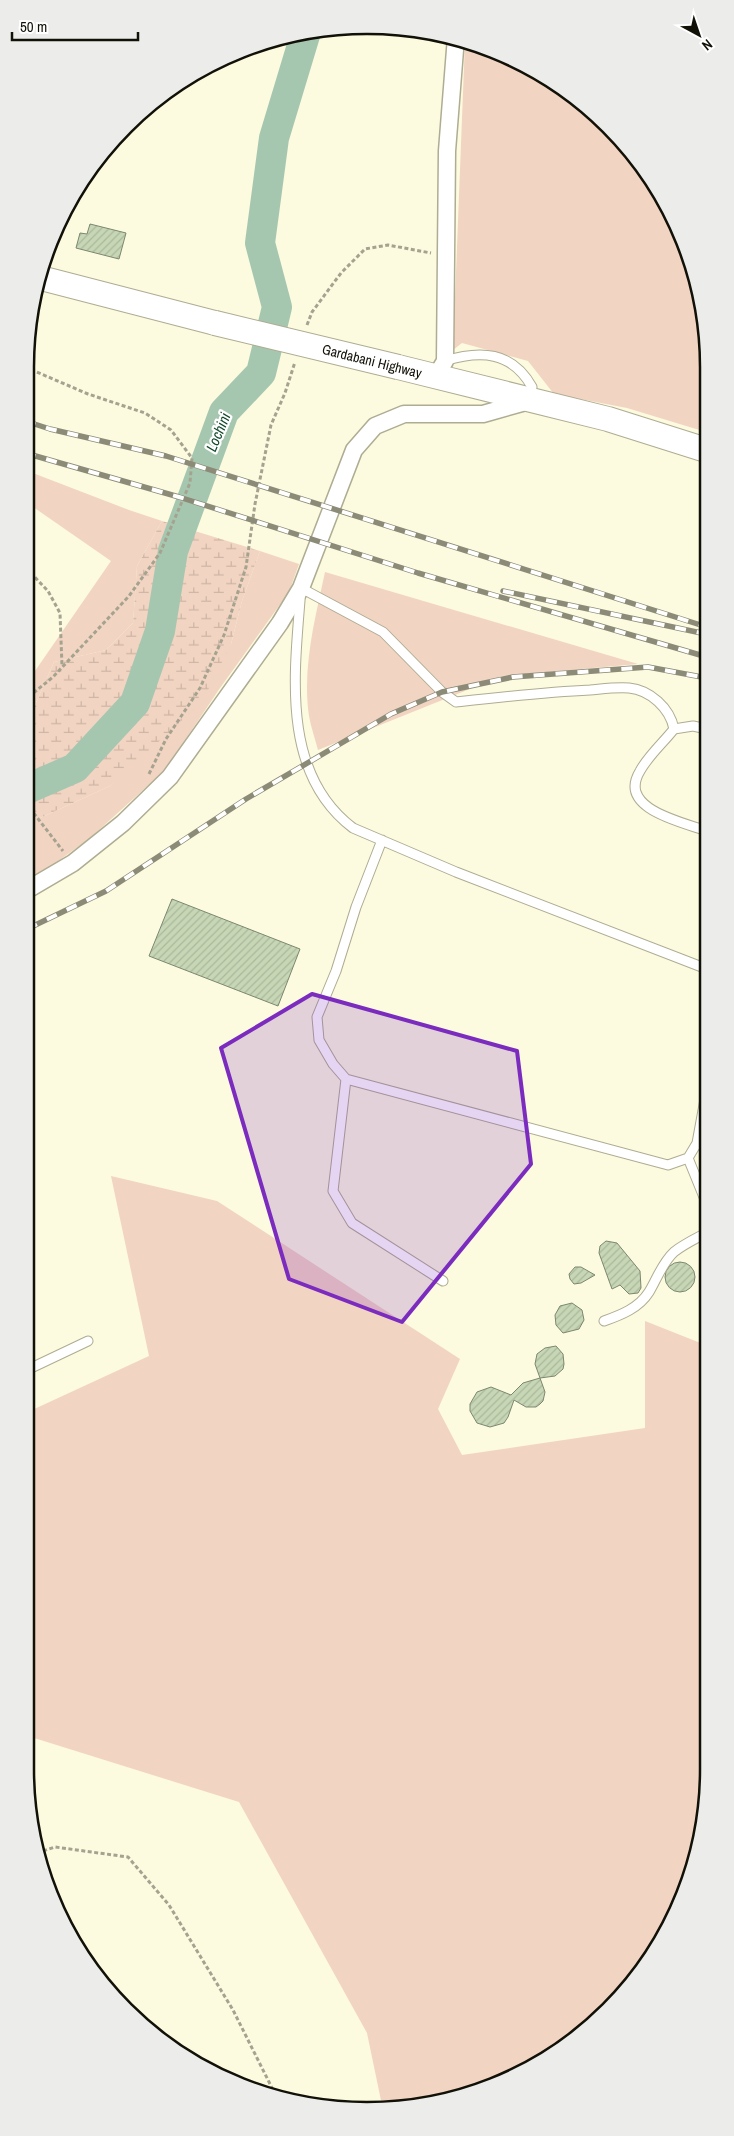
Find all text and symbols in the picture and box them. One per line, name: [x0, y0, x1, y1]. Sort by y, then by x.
scale bar: [12, 10, 139, 42]
north arrow: [674, 10, 724, 60]
text: 50 m: [20, 16, 47, 37]
text: N: [698, 35, 716, 55]
street label: Gardabani Highway: [320, 340, 424, 382]
water label: Lochini: [200, 409, 236, 455]

